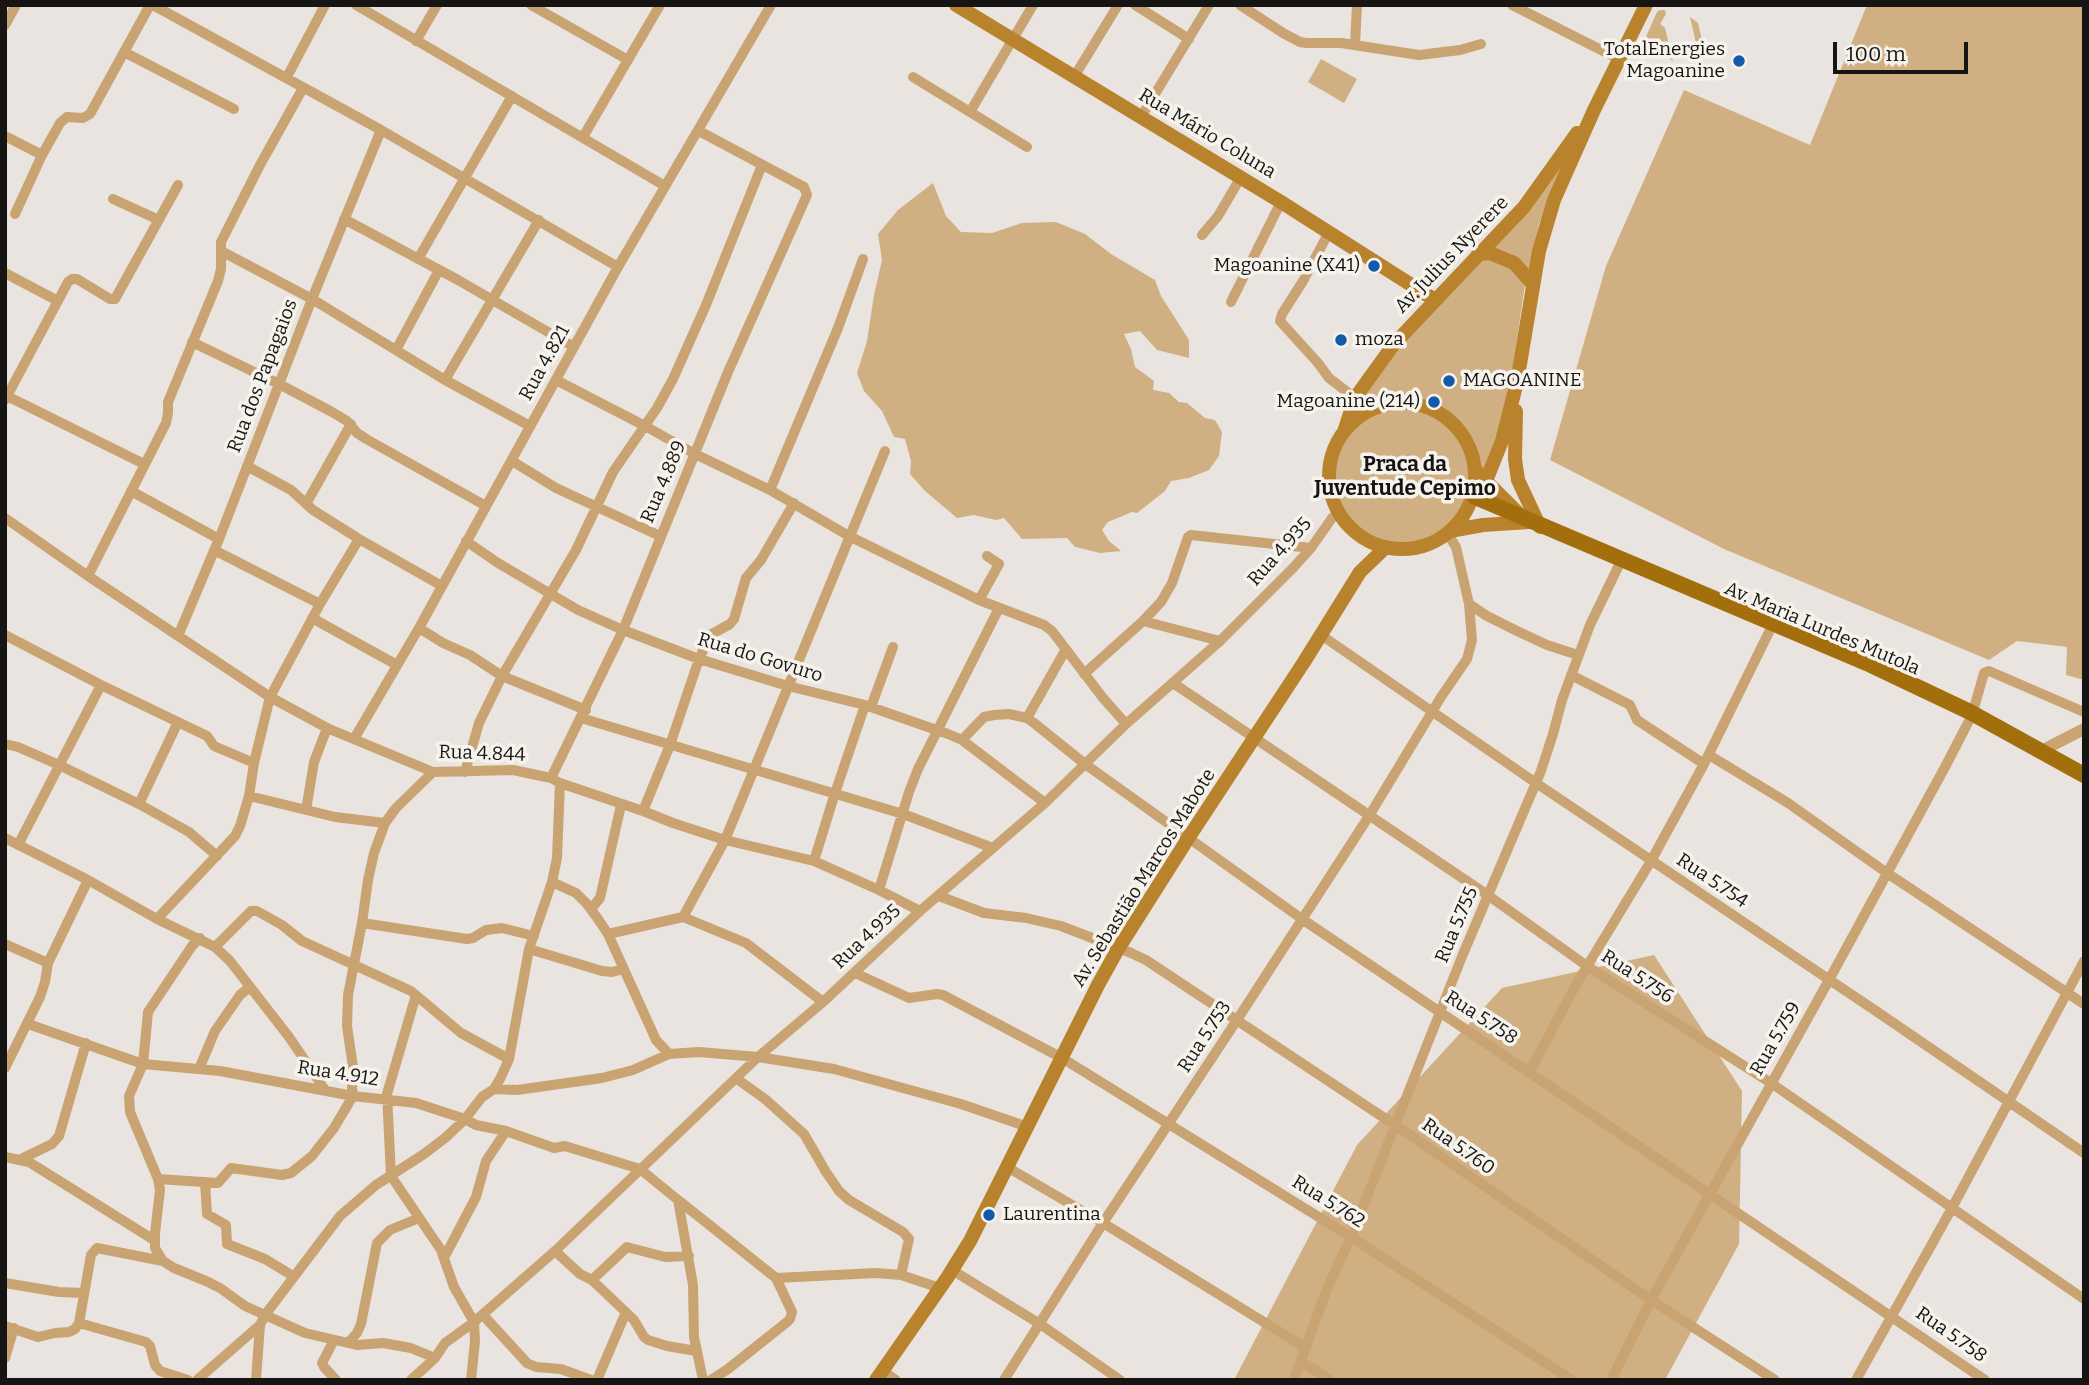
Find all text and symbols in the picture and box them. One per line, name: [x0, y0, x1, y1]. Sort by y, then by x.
scale bar: [1837, 28, 1972, 72]
place label: TotalEnergies Magoanine: [1604, 39, 1725, 83]
text: 100 m: [1846, 41, 1906, 67]
marker: TotalEnergies Magoanine: [1731, 53, 1747, 69]
street label: Rua Mário Coluna: [1134, 84, 1280, 184]
street label: Av. Julius Nyerere: [1390, 192, 1514, 318]
place label: Magoanine (X41): [1214, 255, 1360, 277]
marker: Magoanine (X41): [1366, 258, 1382, 274]
street label: Rua dos Papagaios: [223, 296, 303, 456]
street label: Rua 4.821: [515, 321, 575, 405]
place label: moza: [1355, 329, 1404, 351]
marker: moza: [1333, 332, 1349, 348]
place label: MAGOANINE: [1463, 370, 1581, 392]
marker: MAGOANINE: [1441, 373, 1457, 389]
place label: Magoanine (214): [1277, 391, 1420, 413]
marker: Magoanine (214): [1426, 394, 1442, 410]
street label: Rua 4.889: [636, 437, 692, 527]
district label: Praca da Juventude Cepimo: [1314, 452, 1496, 502]
street label: Rua 4.935: [1243, 513, 1317, 591]
street label: Av. Maria Lurdes Mutola: [1721, 577, 1923, 681]
street label: Rua do Govuro: [695, 628, 825, 688]
street label: Rua 4.844: [438, 741, 526, 767]
street label: Av. Sebastião Marcos Mabote: [1067, 765, 1221, 991]
street label: Rua 5.754: [1672, 849, 1752, 913]
street label: Rua 5.755: [1431, 884, 1483, 966]
street label: Rua 4.935: [828, 900, 906, 974]
street label: Rua 5.756: [1597, 945, 1677, 1009]
street label: Rua 5.758: [1441, 986, 1521, 1050]
street label: Rua 5.753: [1173, 997, 1237, 1077]
street label: Rua 5.759: [1746, 998, 1806, 1080]
street label: Rua 4.912: [296, 1056, 380, 1092]
street label: Rua 5.760: [1417, 1114, 1499, 1180]
street label: Rua 5.762: [1287, 1171, 1369, 1233]
place label: Laurentina: [1003, 1204, 1101, 1226]
marker: Laurentina: [981, 1207, 997, 1223]
street label: Rua 5.758: [1911, 1302, 1991, 1368]

